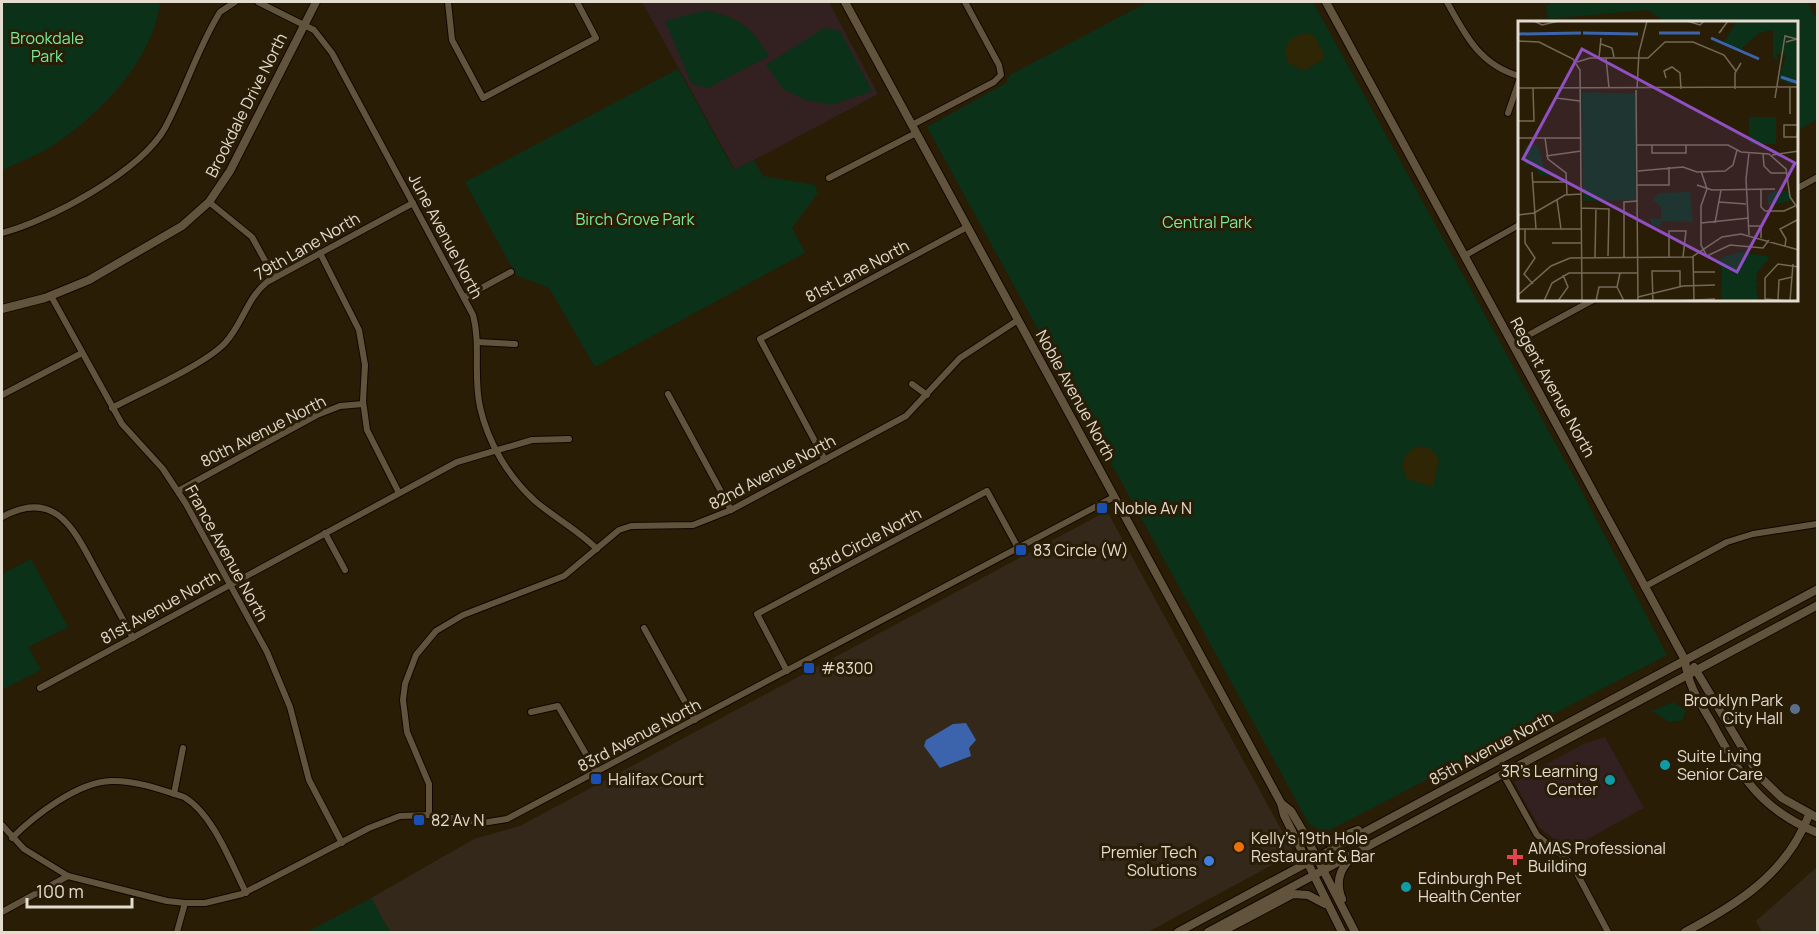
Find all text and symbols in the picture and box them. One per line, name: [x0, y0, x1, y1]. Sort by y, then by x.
inset map: [1518, 21, 1798, 302]
park label: Brookdale Park: [10, 27, 84, 67]
street label: Brookdale Drive North: [200, 29, 292, 181]
street label: June Avenue North: [404, 169, 488, 303]
street label: 79th Lane North: [250, 207, 364, 285]
park label: Birch Grove Park: [576, 208, 696, 230]
park label: Central Park: [1162, 211, 1253, 233]
street label: 81st Lane North: [801, 234, 913, 308]
street label: Regent Avenue North: [1505, 313, 1601, 461]
street label: Noble Avenue North: [1031, 326, 1121, 464]
street label: 80th Avenue North: [196, 390, 330, 472]
street label: 82nd Avenue North: [705, 429, 839, 515]
street label: France Avenue North: [180, 481, 274, 625]
place label: Noble Av N: [1114, 497, 1192, 519]
marker: Noble Av N: [1095, 501, 1109, 515]
street label: 83rd Circle North: [805, 502, 925, 580]
place label: 83 Circle (W): [1033, 539, 1129, 561]
marker: 83 Circle (W): [1014, 543, 1028, 557]
street label: 81st Avenue North: [96, 565, 224, 649]
place label: #8300: [821, 657, 873, 679]
marker: #8300: [802, 661, 816, 675]
place label: Brooklyn Park City Hall: [1684, 689, 1784, 729]
street label: 83rd Avenue North: [574, 693, 704, 777]
marker: Brooklyn Park City Hall: [1788, 702, 1802, 716]
street label: 85th Avenue North: [1425, 706, 1557, 790]
place label: Suite Living Senior Care: [1677, 745, 1763, 785]
marker: Suite Living Senior Care: [1658, 758, 1672, 772]
place label: 3R's Learning Center: [1501, 760, 1598, 800]
place label: Halifax Court: [608, 768, 704, 790]
marker: Halifax Court: [589, 772, 603, 786]
marker: 3R's Learning Center: [1603, 773, 1617, 787]
place label: 82 Av N: [431, 809, 484, 831]
marker: 82 Av N: [412, 813, 426, 827]
place label: Kelly's 19th Hole Restaurant & Bar: [1251, 827, 1375, 867]
place label: AMAS Professional Building: [1528, 837, 1666, 877]
marker: Kelly's 19th Hole Restaurant & Bar: [1232, 840, 1246, 854]
place label: Premier Tech Solutions: [1101, 841, 1197, 881]
marker: AMAS Professional Building: [1506, 848, 1524, 866]
marker: Premier Tech Solutions: [1202, 854, 1216, 868]
place label: Edinburgh Pet Health Center: [1418, 867, 1522, 907]
scale bar: [27, 871, 132, 909]
text: 100 m: [36, 879, 84, 903]
marker: Edinburgh Pet Health Center: [1399, 880, 1413, 894]

